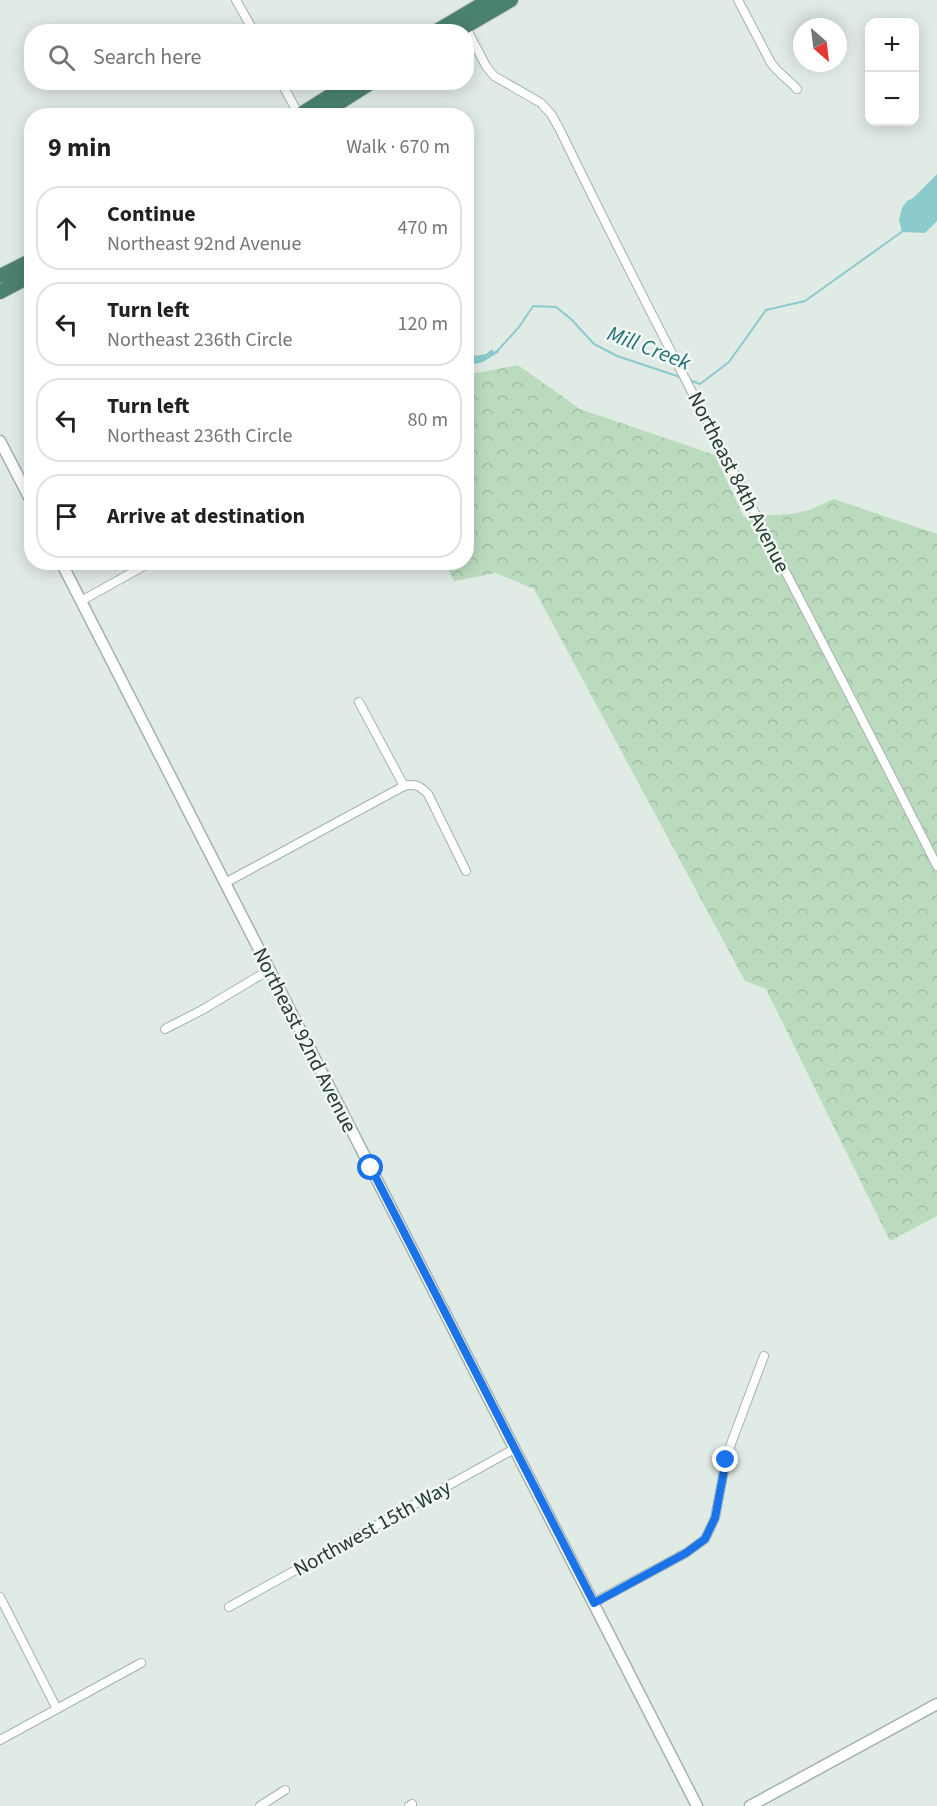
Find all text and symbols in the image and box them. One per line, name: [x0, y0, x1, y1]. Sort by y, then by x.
north arrow: [793, 18, 847, 72]
map controls: [865, 18, 919, 126]
button: +: [865, 18, 919, 72]
search box: [24, 24, 474, 90]
icon: search: [45, 41, 78, 74]
text: Search here: [93, 41, 201, 73]
button: −: [865, 72, 919, 126]
text: 9 min: [48, 129, 111, 166]
text: Walk · 670 m: [346, 133, 450, 161]
text: Continue: [107, 198, 196, 230]
icon: ahead: [50, 212, 83, 245]
text: 470 m: [398, 214, 448, 242]
text: Northeast 92nd Avenue: [107, 230, 301, 258]
text: Turn left: [107, 294, 189, 326]
icon: left: [50, 308, 83, 341]
text: 120 m: [398, 310, 448, 338]
water label: Mill Creek: [603, 317, 696, 379]
text: Northeast 236th Circle: [107, 326, 293, 354]
street label: Northeast 84th Avenue: [680, 386, 798, 578]
text: Turn left: [107, 390, 189, 422]
icon: left: [50, 404, 83, 437]
text: 80 m: [408, 406, 448, 434]
text: Northeast 236th Circle: [107, 422, 293, 450]
icon: arrive: [50, 500, 83, 533]
text: Arrive at destination: [107, 500, 305, 532]
street label: Northeast 92nd Avenue: [245, 942, 365, 1138]
route start: [357, 1154, 383, 1180]
route end: [712, 1446, 738, 1472]
street label: Northwest 15th Way: [288, 1472, 456, 1584]

